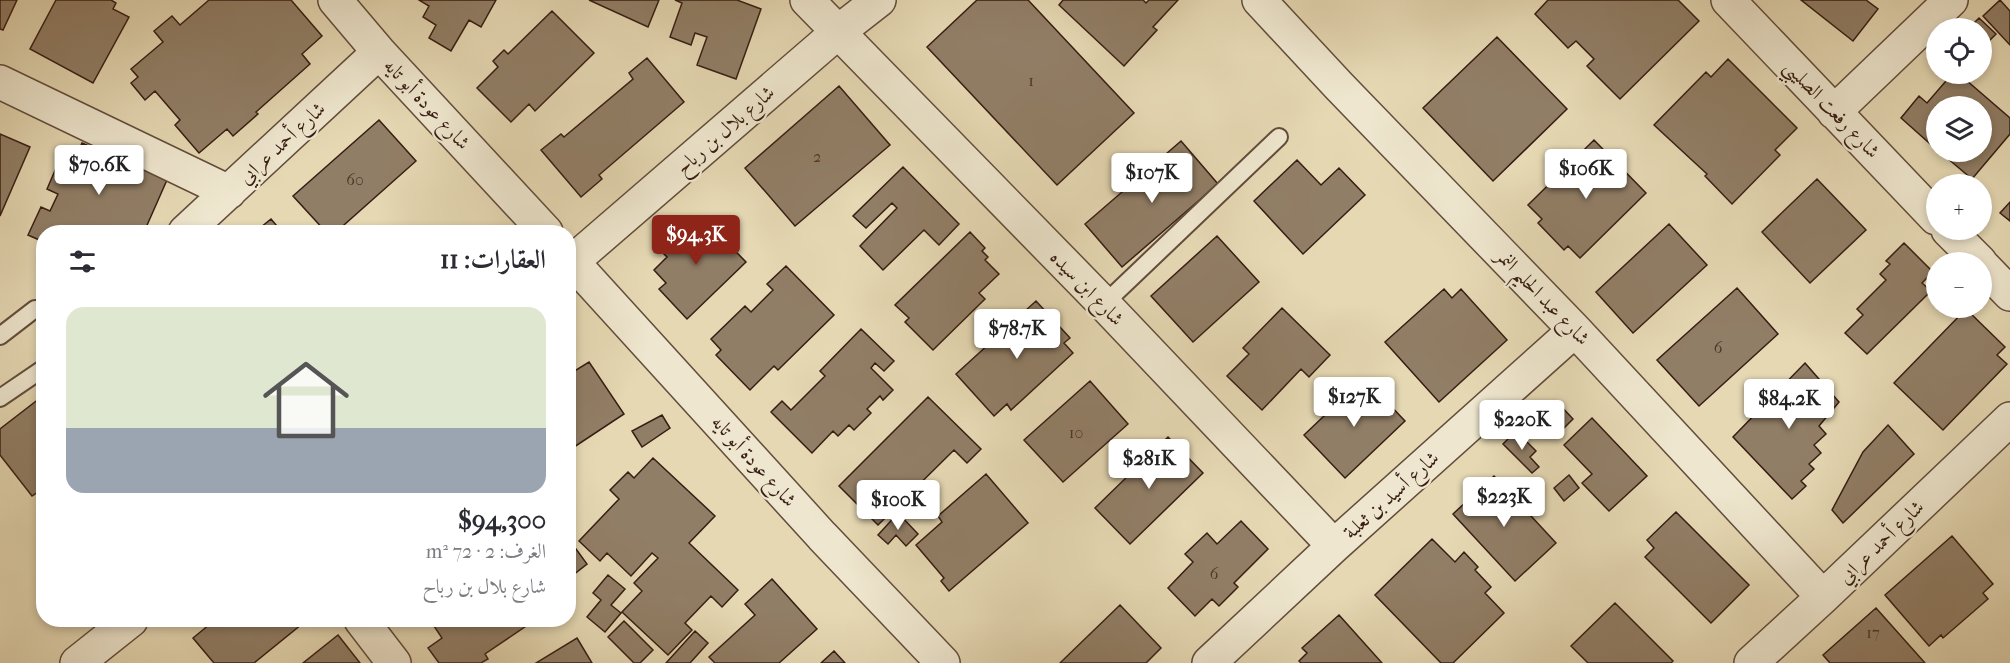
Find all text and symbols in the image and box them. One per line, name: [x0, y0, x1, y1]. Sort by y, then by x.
map controls: [1926, 18, 1992, 318]
button: locate: [1926, 18, 1992, 84]
street label: شارع عودة أبو تايه: [375, 52, 477, 158]
street label: شارع رفعت الصليبي: [1774, 55, 1885, 168]
house number: 1: [1028, 71, 1034, 90]
street label: شارع بلال بن رباح: [671, 81, 783, 184]
street label: شارع أحمد عرابي: [232, 95, 334, 193]
button: layers: [1926, 96, 1992, 162]
pin: $70.6K: [50, 145, 148, 196]
house number: 2: [813, 147, 821, 166]
pin: $106K: [1544, 149, 1628, 200]
text: $70.6K: [69, 153, 129, 176]
pin: $107K: [1110, 153, 1194, 204]
text: $106K: [1559, 157, 1613, 180]
text: $107K: [1125, 161, 1179, 184]
house number: 60: [346, 170, 364, 189]
button: +: [1926, 174, 1992, 240]
pin: $94.3K: [647, 215, 745, 266]
text: $94.3K: [666, 223, 726, 246]
street label: شارع عبد الحليم النمر: [1484, 243, 1595, 355]
text: العقارات: 11: [440, 244, 546, 275]
icon: filters: [66, 245, 99, 278]
street label: شارع ابن سيده: [1041, 246, 1128, 335]
button: −: [1926, 252, 1992, 318]
pin: $78.7K: [968, 309, 1066, 360]
text: $78.7K: [988, 317, 1046, 340]
house number: 6: [1714, 338, 1723, 357]
icon: home: [252, 346, 360, 454]
pin: $127K: [1312, 377, 1396, 428]
pin: $84.2K: [1740, 379, 1838, 430]
text: $127K: [1328, 385, 1380, 408]
text: $84.2K: [1758, 387, 1820, 410]
pin: $220K: [1480, 400, 1564, 451]
street label: شارع عودة أبو تايه: [702, 408, 803, 516]
text: $220K: [1493, 408, 1551, 431]
house number: 10: [1069, 423, 1083, 442]
pin: $281K: [1107, 439, 1191, 490]
street label: شارع أسيد بن ثعلبة: [1337, 444, 1447, 548]
text: $281K: [1122, 447, 1176, 470]
pin: $223K: [1462, 477, 1546, 528]
pin: $100K: [856, 480, 940, 531]
text: $223K: [1477, 485, 1531, 508]
text: $100K: [871, 488, 925, 511]
street label: شارع أحمد عرابي: [1831, 493, 1933, 593]
text: $94,300: [458, 505, 546, 536]
text: الغرف: 2 · 72 m²: [426, 540, 546, 563]
house number: 6: [1210, 564, 1219, 583]
text: شارع بلال بن رباح: [423, 575, 546, 598]
house number: 17: [1866, 623, 1880, 642]

